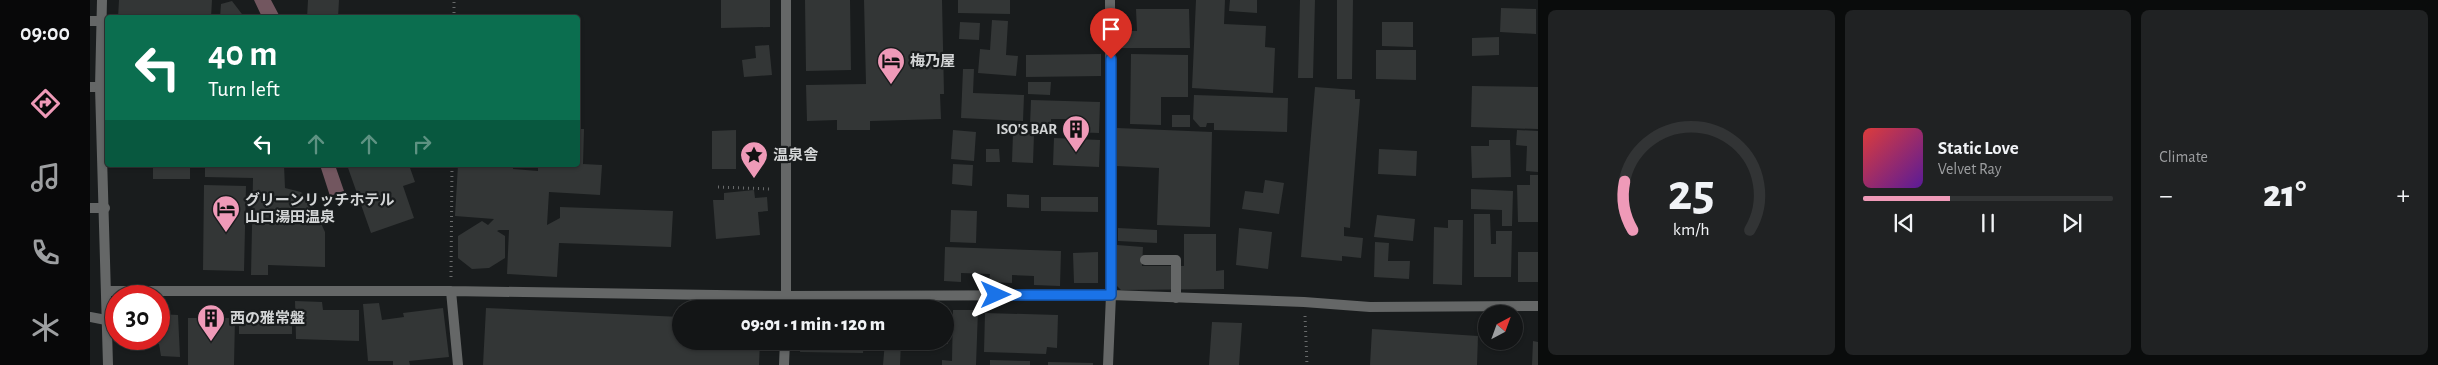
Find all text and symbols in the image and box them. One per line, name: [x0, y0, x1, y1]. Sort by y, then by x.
pin: [1090, 8, 1132, 59]
icon: arrive: [1097, 15, 1125, 43]
text: 09:00: [20, 22, 70, 44]
icon: left: [125, 35, 190, 100]
text: 40 m: [208, 37, 277, 72]
hotel icon: 梅乃屋: [876, 46, 906, 85]
place label: 梅乃屋: [910, 52, 955, 69]
text: Turn left: [208, 78, 280, 100]
icon: directions: [28, 86, 63, 121]
building icon: ISO'S BAR: [1061, 114, 1091, 153]
place label: ISO'S BAR: [996, 122, 1057, 137]
icon: left: [249, 130, 277, 158]
icon: ahead: [302, 130, 330, 158]
icon: ahead: [355, 130, 383, 158]
icon: right: [408, 130, 436, 158]
text: Static Love: [1938, 139, 2019, 158]
place icon: 温泉舎: [739, 140, 769, 179]
place label: 温泉舎: [773, 147, 819, 163]
text: Climate: [2159, 149, 2208, 165]
icon: music: [28, 160, 63, 195]
text: Velvet Ray: [1938, 161, 2002, 177]
text: 25: [1668, 167, 1715, 219]
text: 21°: [2263, 176, 2306, 214]
text: −: [2159, 182, 2173, 210]
text: +: [2397, 182, 2410, 210]
place label: グリーンリッチホテル 山口湯田温泉: [245, 192, 394, 225]
hotel icon: グリーンリッチホテル 山口湯田温泉: [211, 194, 241, 233]
icon: previous: [1890, 209, 1918, 237]
icon: pause: [1974, 209, 2002, 237]
icon: next: [2058, 209, 2086, 237]
text: km/h: [1673, 221, 1710, 239]
icon: phone: [28, 235, 63, 270]
position arrow: [969, 268, 1021, 320]
speed limit sign: 30: [105, 285, 170, 350]
building icon: 西の雅常盤: [196, 303, 226, 342]
north arrow: [1478, 305, 1522, 350]
map controls: [1478, 305, 1523, 350]
icon: climate: [28, 310, 63, 345]
place label: 西の雅常盤: [230, 310, 305, 326]
text: 09:01 · 1 min · 120 m: [741, 315, 885, 334]

